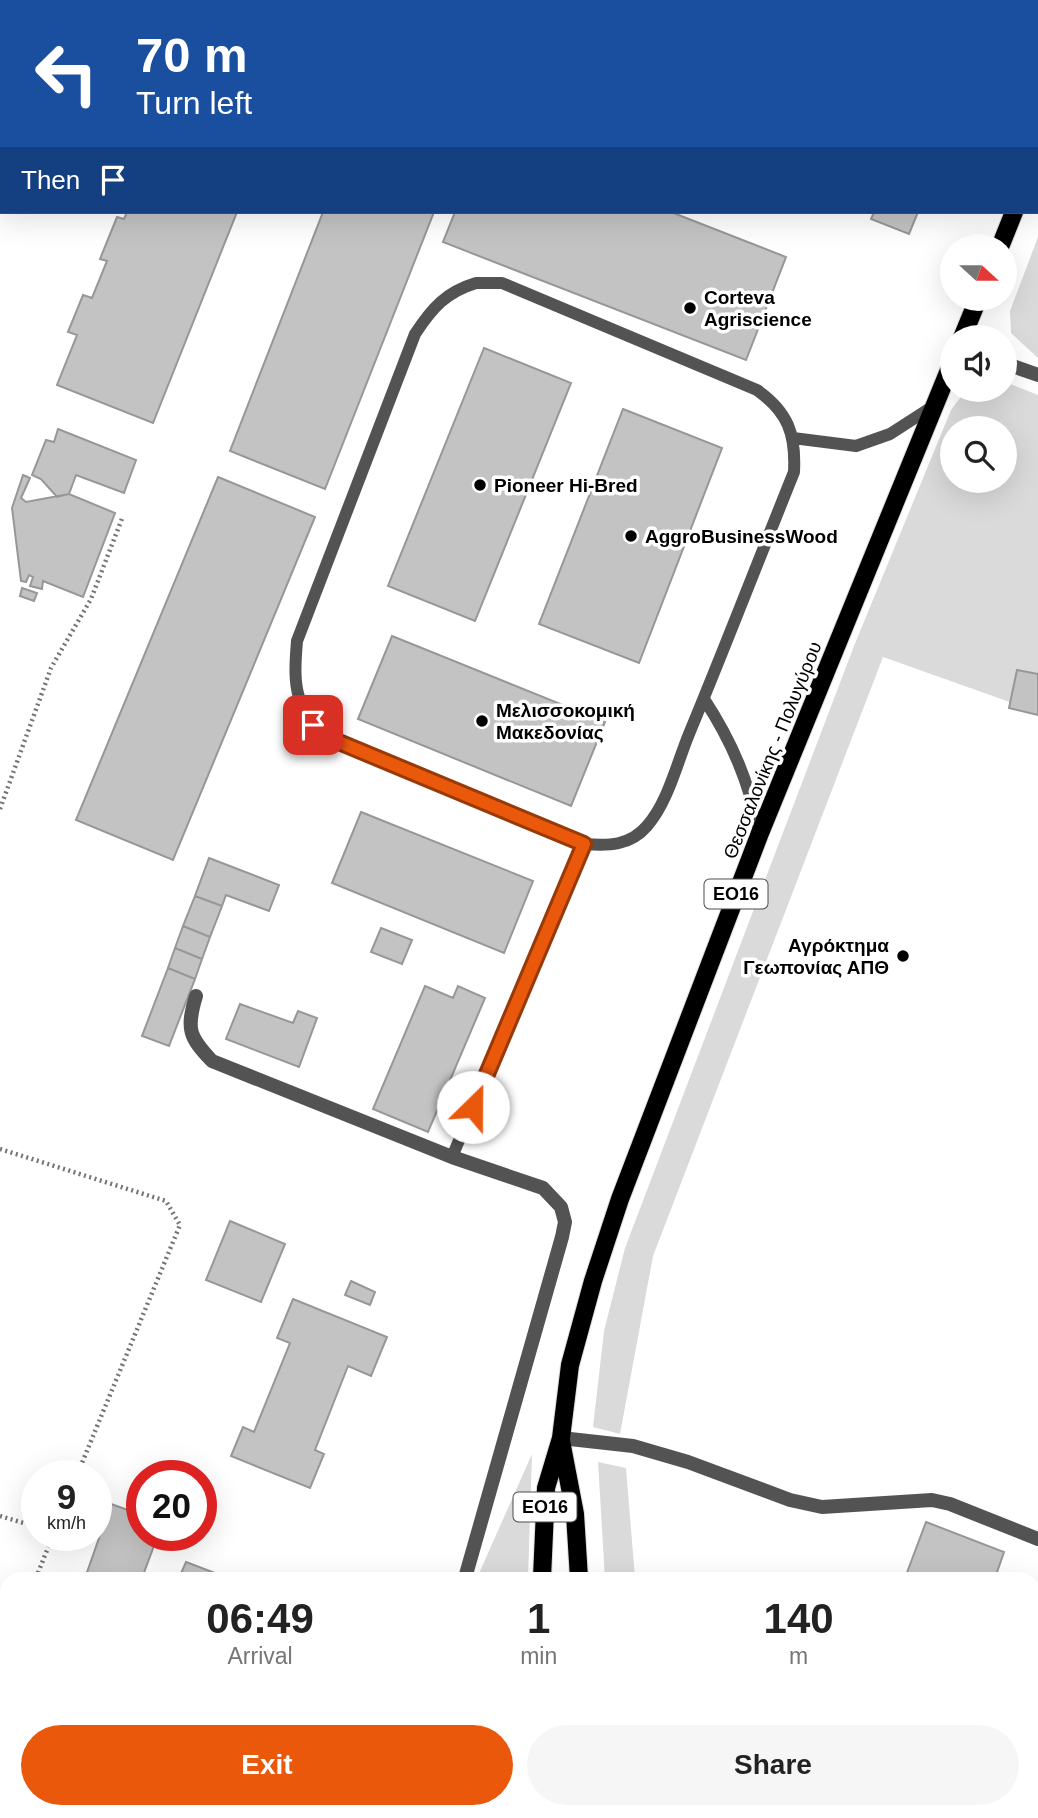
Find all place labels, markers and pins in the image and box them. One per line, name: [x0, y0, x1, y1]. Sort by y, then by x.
place label: Corteva Agriscience: [704, 287, 812, 330]
marker: Corteva Agriscience: [682, 300, 698, 316]
place label: Pioneer Hi-Bred: [494, 475, 638, 496]
marker: Pioneer Hi-Bred: [472, 477, 488, 493]
place label: AggroBusinessWood: [645, 526, 838, 547]
marker: AggroBusinessWood: [623, 528, 639, 544]
pin: [283, 695, 343, 755]
place label: Μελισσοκομική Μακεδονίας: [496, 700, 635, 743]
marker: Μελισσοκομική Μακεδονίας: [474, 713, 490, 729]
place label: Αγρόκτημα Γεωπονίας ΑΠΘ: [743, 935, 889, 978]
marker: Αγρόκτημα Γεωπονίας ΑΠΘ: [895, 948, 911, 964]

